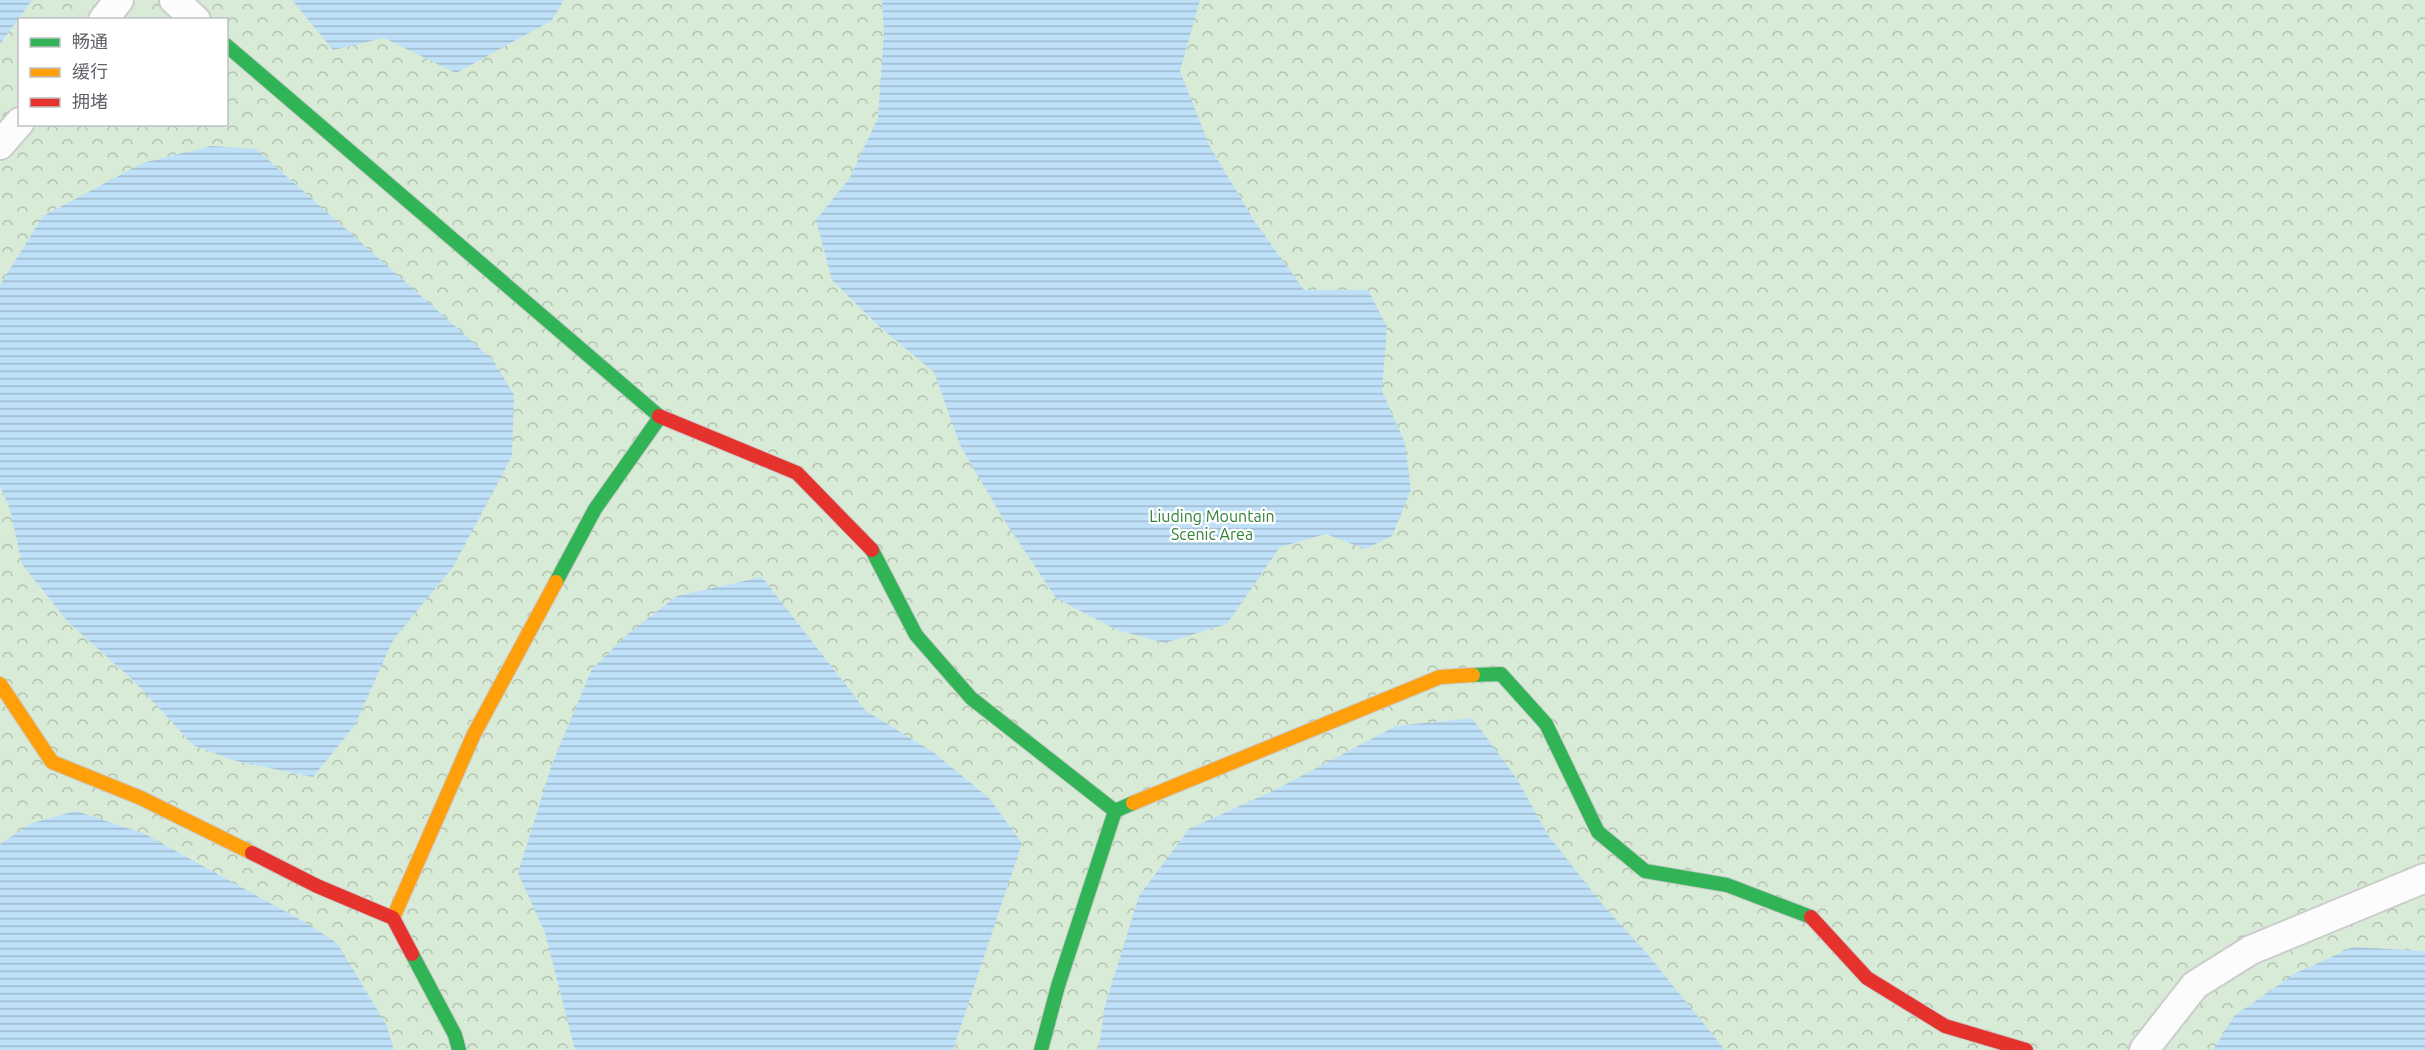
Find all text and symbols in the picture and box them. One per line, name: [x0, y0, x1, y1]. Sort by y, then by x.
legend: [18, 18, 228, 126]
text: 畅通: [72, 31, 108, 51]
text: 缓行: [72, 61, 108, 81]
text: 拥堵: [72, 91, 108, 111]
park label: Liuding Mountain Scenic Area: [1149, 507, 1275, 543]

